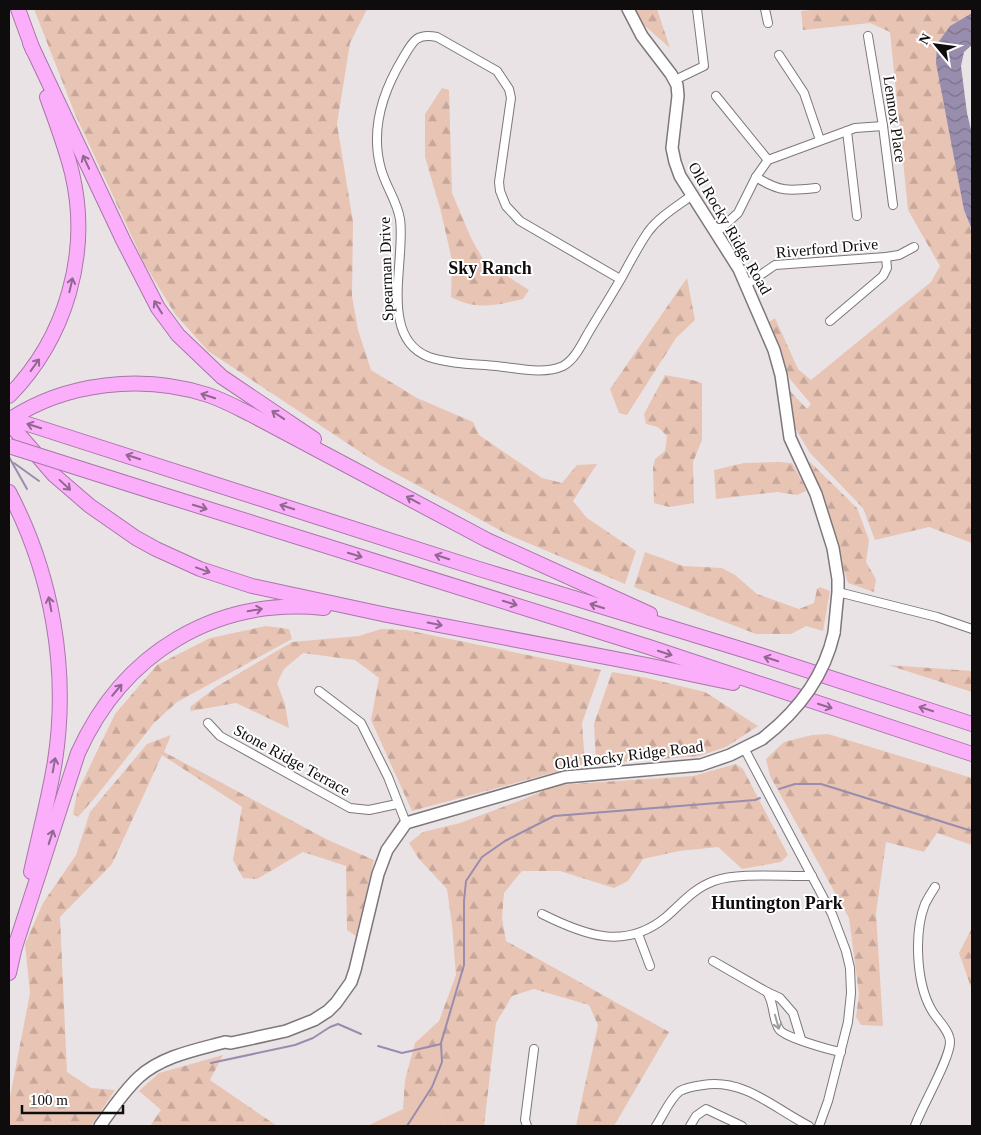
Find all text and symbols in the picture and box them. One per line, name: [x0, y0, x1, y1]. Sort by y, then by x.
north arrow: [911, 20, 961, 70]
text: N: [916, 31, 934, 47]
street label: Lennox Place: [880, 74, 910, 164]
one-way arrow: [81, 155, 90, 170]
street label: Old Rocky Ridge Road: [684, 159, 775, 298]
street label: Spearman Drive: [376, 216, 397, 321]
street label: Riverford Drive: [775, 235, 879, 261]
district label: Sky Ranch: [448, 258, 532, 278]
one-way arrow: [67, 277, 76, 293]
one-way arrow: [153, 301, 163, 315]
one-way arrow: [29, 359, 40, 372]
one-way arrow: [201, 390, 217, 400]
one-way arrow: [271, 410, 285, 420]
one-way arrow: [27, 420, 43, 430]
one-way arrow: [125, 452, 141, 461]
one-way arrow: [59, 479, 72, 491]
one-way arrow: [406, 495, 421, 504]
one-way arrow: [192, 502, 208, 512]
one-way arrow: [279, 502, 295, 512]
one-way arrow: [347, 551, 363, 560]
one-way arrow: [434, 552, 450, 561]
one-way arrow: [194, 566, 210, 575]
one-way arrow: [44, 596, 54, 612]
one-way arrow: [502, 599, 518, 609]
one-way arrow: [589, 600, 605, 610]
one-way arrow: [246, 605, 262, 615]
one-way arrow: [427, 620, 443, 630]
one-way arrow: [657, 649, 672, 658]
one-way arrow: [764, 653, 780, 663]
one-way arrow: [111, 683, 123, 696]
one-way arrow: [817, 702, 833, 711]
one-way arrow: [918, 703, 934, 713]
street label: Stone Ridge Terrace: [231, 721, 353, 800]
street label: Old Rocky Ridge Road: [554, 737, 704, 774]
one-way arrow: [49, 757, 59, 773]
one-way arrow: [46, 829, 56, 845]
district label: Huntington Park: [711, 893, 843, 913]
one-way arrow: [773, 1014, 782, 1030]
scale bar: [22, 1082, 124, 1114]
text: 100 m: [30, 1092, 68, 1108]

